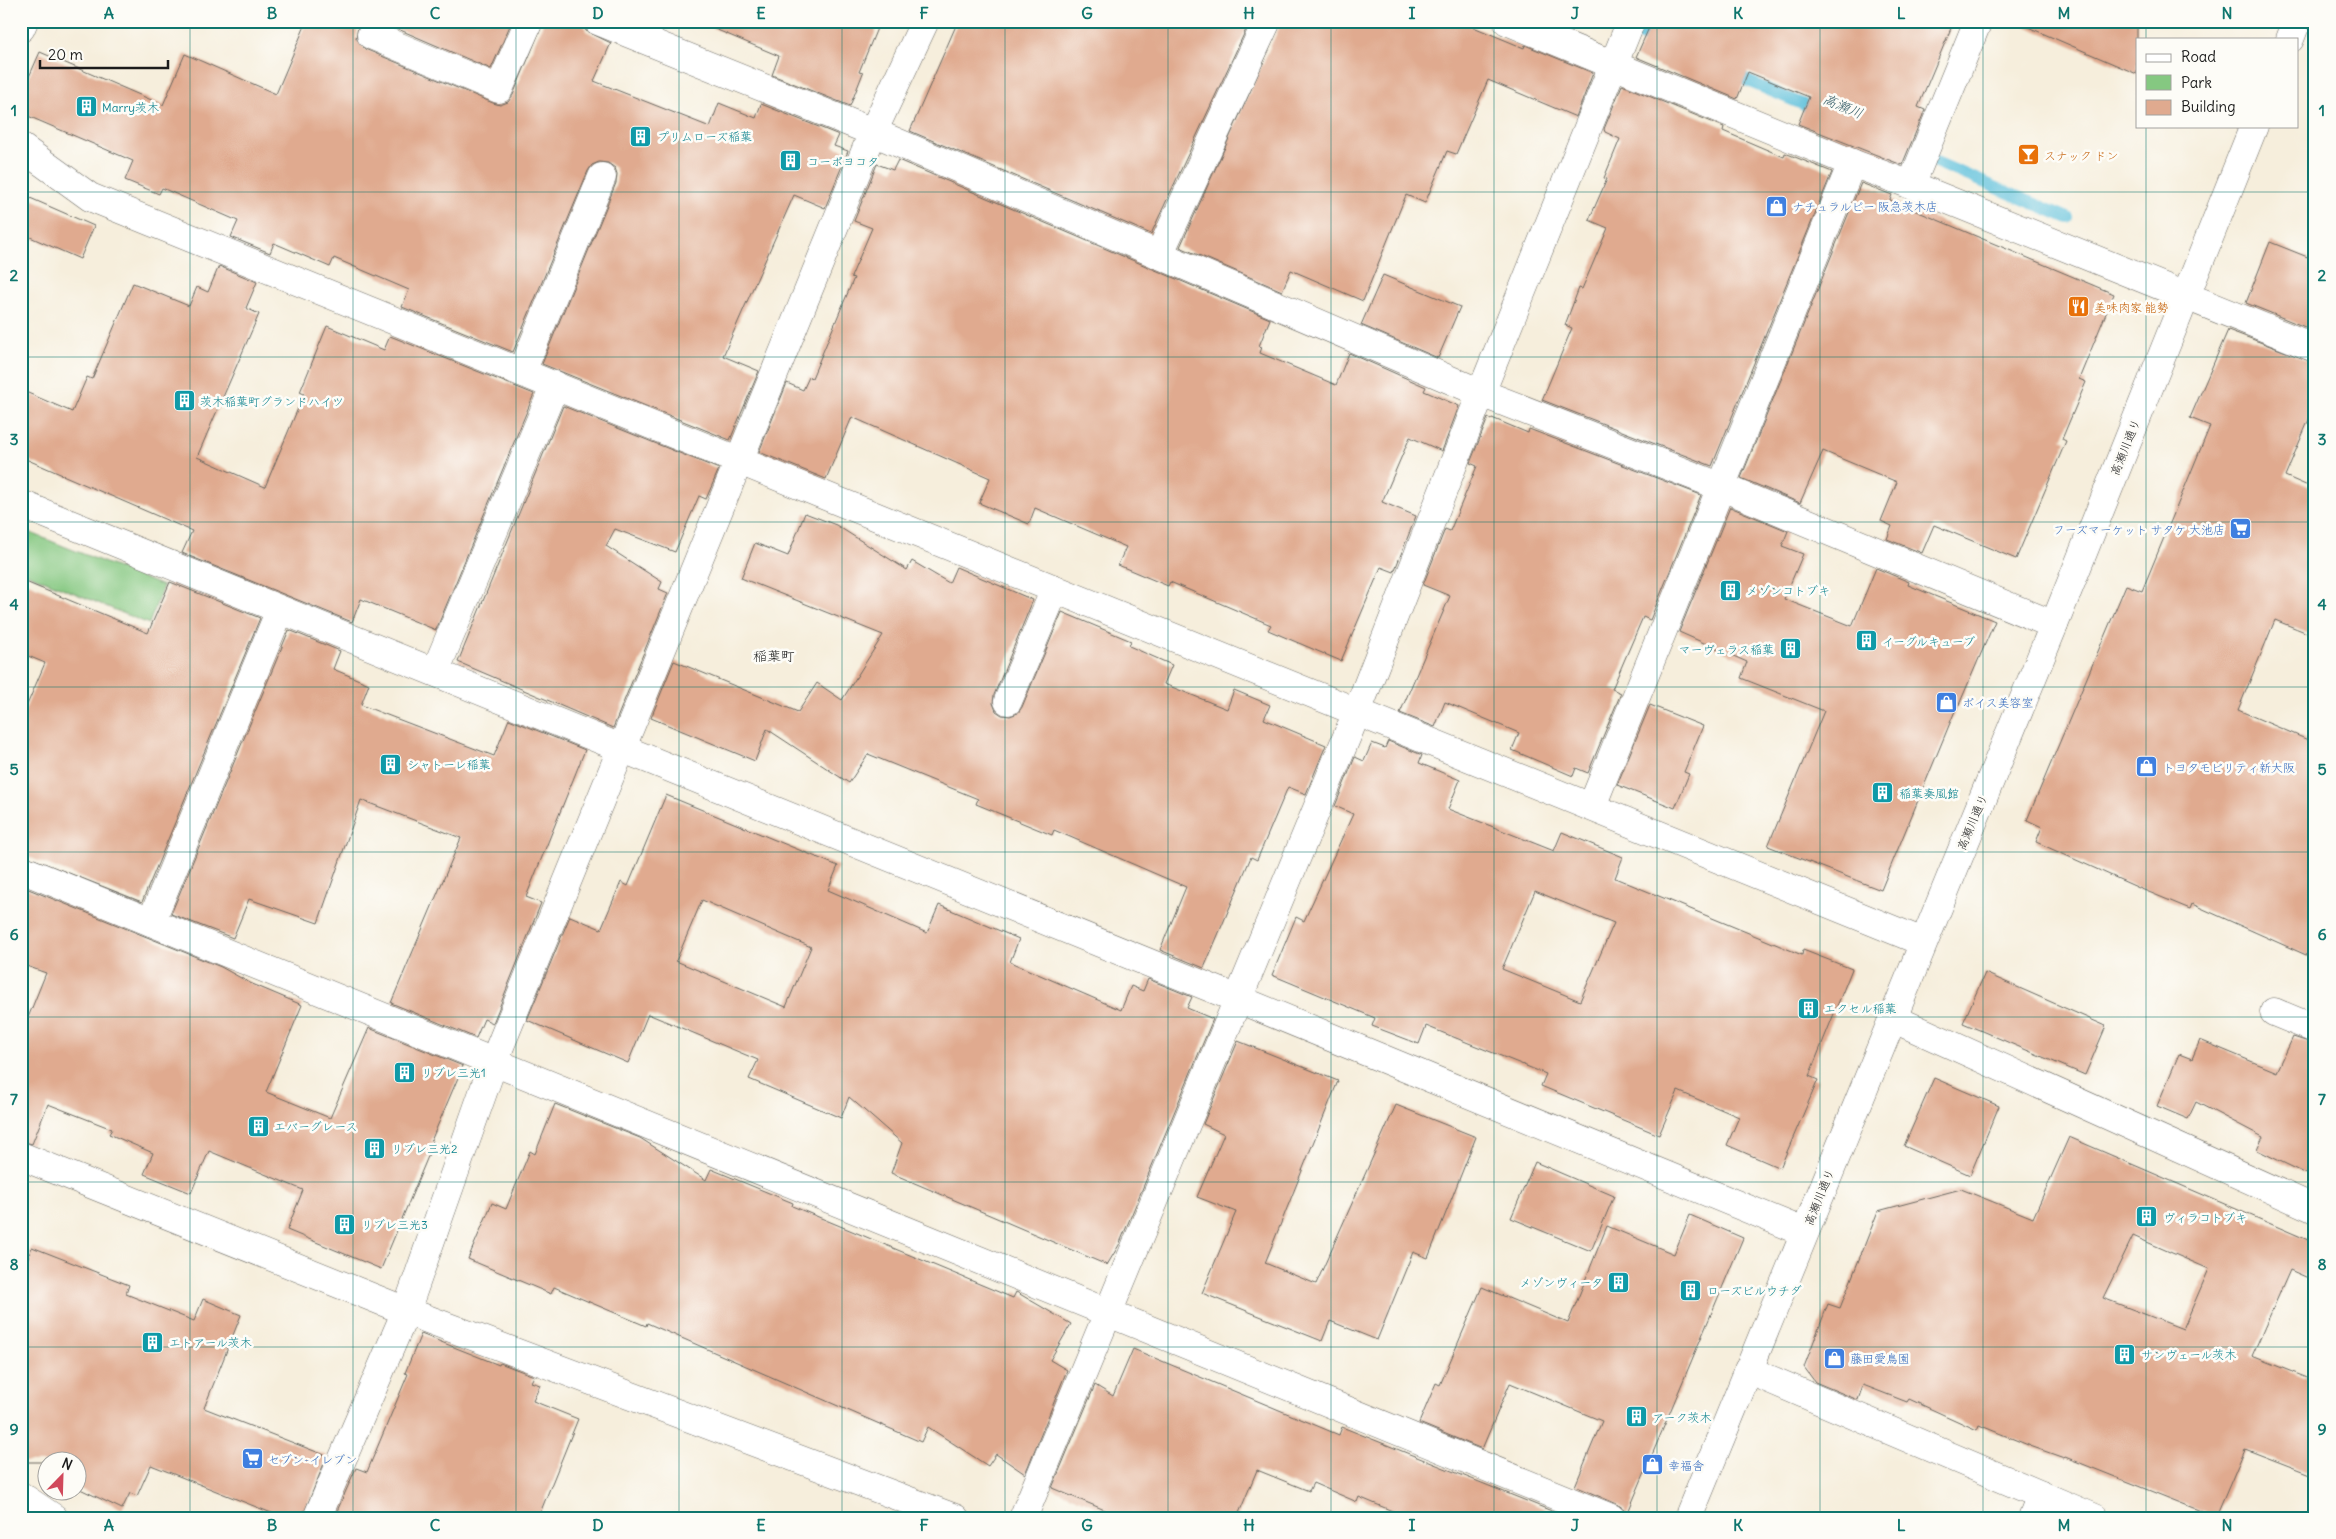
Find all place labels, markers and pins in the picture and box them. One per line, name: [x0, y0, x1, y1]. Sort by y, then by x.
building icon: Marry茨木: [74, 95, 98, 119]
place label: Marry茨木: [102, 100, 159, 115]
building icon: プリムローズ稲葉: [629, 124, 653, 148]
place label: プリムローズ稲葉: [657, 129, 752, 144]
bar icon: スナック ドン: [2016, 143, 2040, 167]
place label: スナック ドン: [2044, 148, 2119, 163]
building icon: コーポヨコタ: [779, 149, 803, 173]
place label: コーポヨコタ: [807, 154, 879, 169]
shop icon: ナチュラルピー 阪急茨木店: [1764, 194, 1788, 218]
place label: ナチュラルピー 阪急茨木店: [1792, 199, 1938, 214]
restaurant icon: 美味肉家 能勢: [2066, 295, 2090, 319]
place label: 美味肉家 能勢: [2094, 300, 2169, 315]
building icon: 茨木稲葉町グランドハイツ: [172, 389, 196, 413]
place label: 茨木稲葉町グランドハイツ: [200, 394, 344, 409]
supermarket icon: フーズマーケット サタケ 大池店: [2229, 517, 2253, 541]
place label: フーズマーケット サタケ 大池店: [2053, 522, 2225, 537]
building icon: メゾンコトブキ: [1718, 578, 1742, 602]
place label: メゾンコトブキ: [1746, 583, 1830, 598]
building icon: イーグルキューブ: [1854, 629, 1878, 653]
place label: イーグルキューブ: [1882, 634, 1975, 649]
building icon: マーヴェラス稲葉: [1778, 637, 1802, 661]
place label: マーヴェラス稲葉: [1678, 642, 1774, 657]
shop icon: ボイス美容室: [1934, 690, 1958, 714]
place label: ボイス美容室: [1962, 695, 2034, 710]
building icon: シャトーレ稲葉: [379, 752, 403, 776]
shop icon: トヨタモビリティ新大阪: [2135, 755, 2159, 779]
place label: シャトーレ稲葉: [407, 757, 491, 772]
place label: トヨタモビリティ新大阪: [2163, 760, 2295, 775]
building icon: 稲葉奏風館: [1871, 781, 1895, 805]
place label: 稲葉奏風館: [1899, 786, 1959, 801]
building icon: エクセル稲葉: [1796, 996, 1820, 1020]
place label: エクセル稲葉: [1824, 1001, 1896, 1016]
building icon: リブレ三光1: [393, 1060, 417, 1084]
place label: リブレ三光1: [421, 1065, 486, 1080]
building icon: エバーグレース: [246, 1114, 270, 1138]
place label: エバーグレース: [274, 1119, 358, 1134]
building icon: リブレ三光2: [363, 1136, 387, 1160]
place label: リブレ三光2: [391, 1141, 458, 1156]
building icon: ヴィラコトブキ: [2135, 1205, 2159, 1229]
place label: ヴィラコトブキ: [2163, 1210, 2247, 1225]
building icon: リブレ三光3: [333, 1212, 357, 1236]
place label: リブレ三光3: [361, 1217, 428, 1232]
building icon: メゾンヴィータ: [1607, 1270, 1631, 1294]
place label: メゾンヴィータ: [1519, 1275, 1603, 1290]
building icon: ローズビルウチダ: [1679, 1278, 1703, 1302]
place label: ローズビルウチダ: [1707, 1283, 1802, 1298]
building icon: エトアール茨木: [141, 1330, 165, 1354]
place label: エトアール茨木: [169, 1335, 252, 1350]
building icon: サンヴェール茨木: [2113, 1342, 2137, 1366]
shop icon: 藤田愛鳥園: [1822, 1346, 1846, 1370]
place label: サンヴェール茨木: [2141, 1347, 2236, 1362]
place label: 藤田愛鳥園: [1850, 1351, 1910, 1366]
building icon: アーク茨木: [1624, 1405, 1648, 1429]
place label: アーク茨木: [1652, 1410, 1712, 1425]
supermarket icon: セブン-イレブン: [240, 1447, 264, 1471]
place label: セブン-イレブン: [268, 1452, 357, 1467]
shop icon: 幸福舎: [1640, 1453, 1664, 1477]
place label: 幸福舎: [1668, 1458, 1704, 1473]

